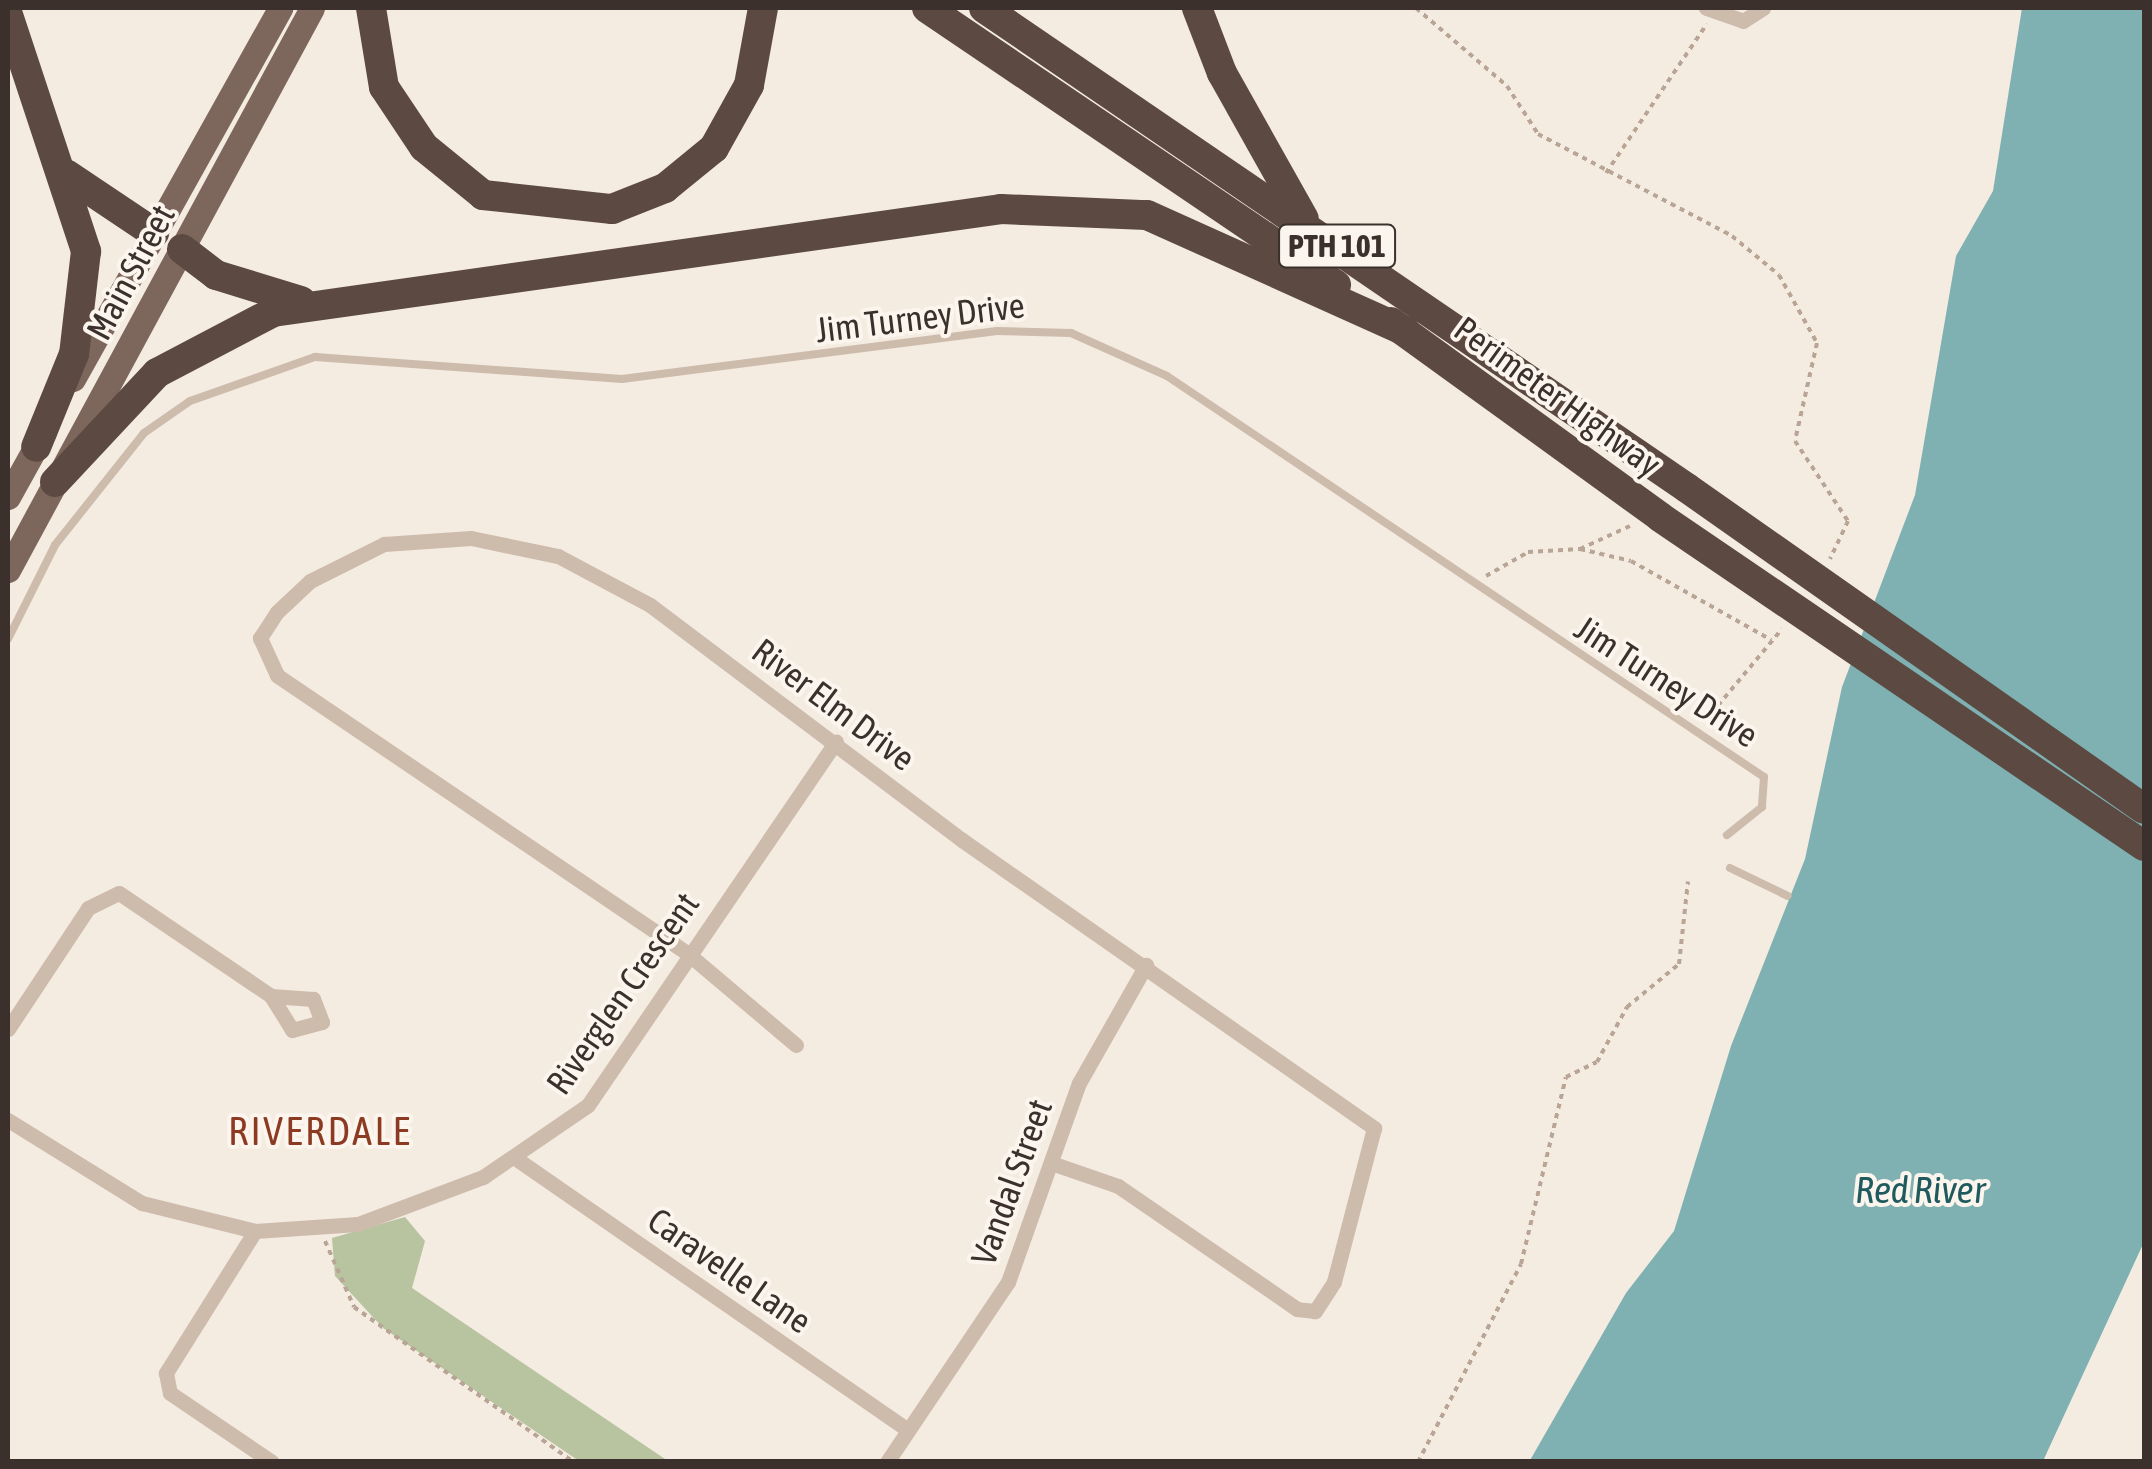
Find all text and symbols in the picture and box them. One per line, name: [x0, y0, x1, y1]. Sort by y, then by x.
street label: Main Street: [77, 198, 183, 346]
road number: PTH 101: [1277, 219, 1397, 273]
street label: Jim Turney Drive: [813, 283, 1027, 351]
street label: Perimeter Highway: [1447, 307, 1669, 485]
street label: Jim Turney Drive: [1568, 606, 1766, 756]
street label: River Elm Drive: [744, 629, 924, 779]
street label: Riverglen Crescent: [537, 884, 707, 1102]
street label: Vandal Street: [962, 1093, 1060, 1271]
district label: RIVERDALE: [228, 1107, 412, 1155]
water label: Red River: [1855, 1167, 1985, 1213]
street label: Caravelle Lane: [640, 1198, 820, 1342]

